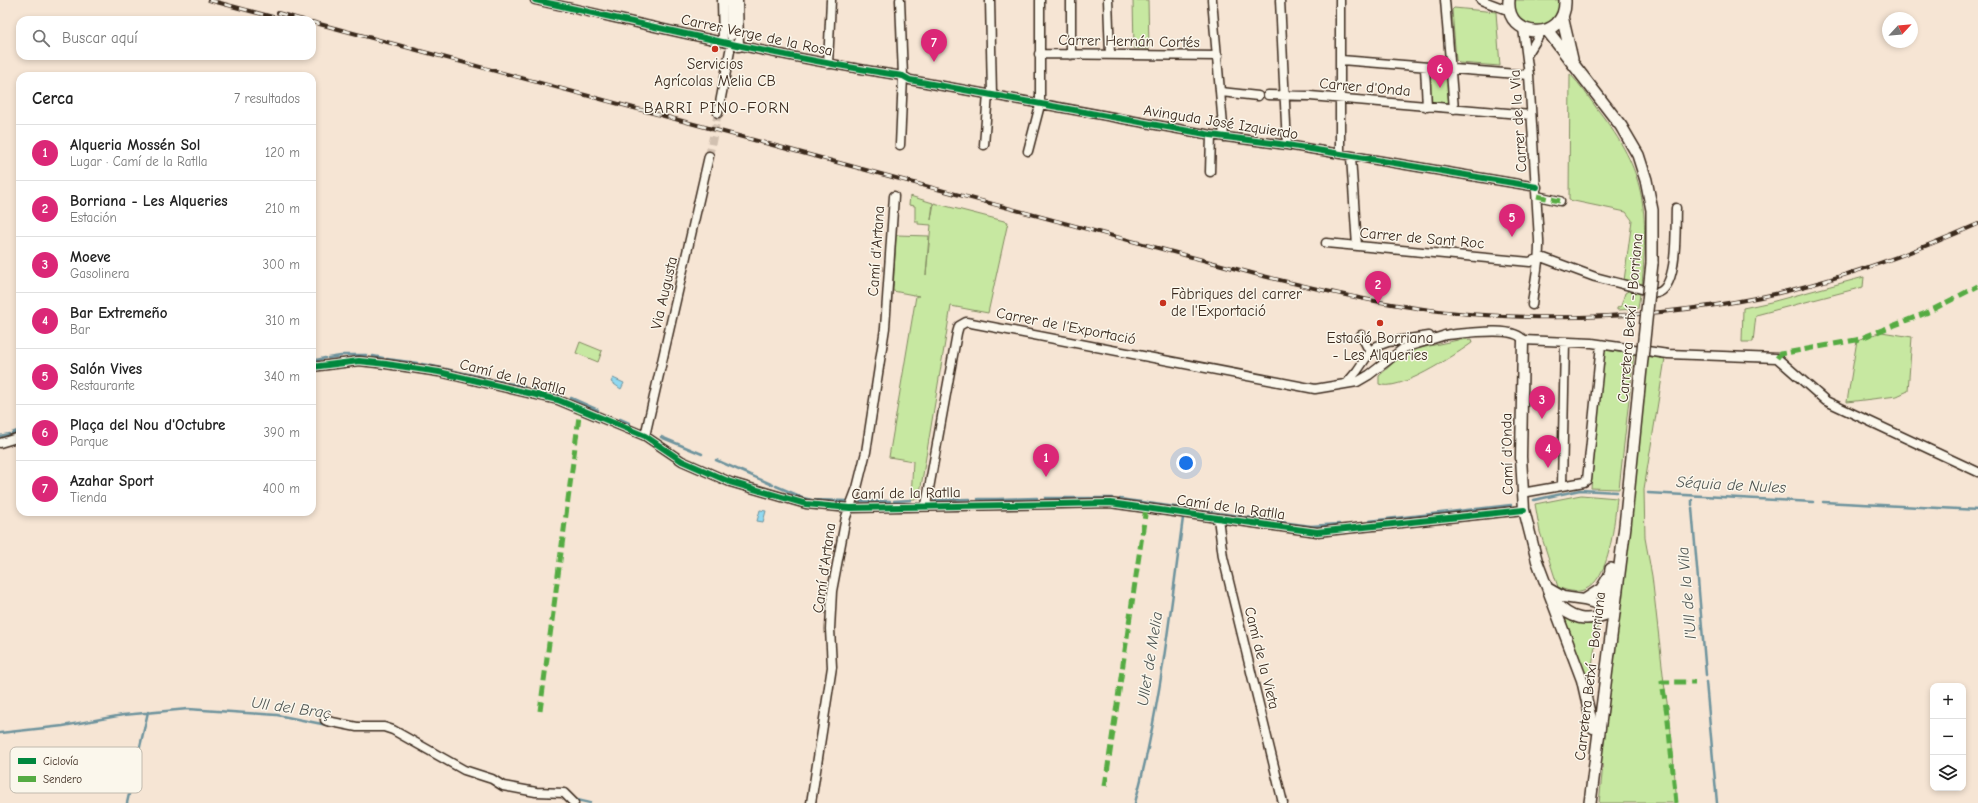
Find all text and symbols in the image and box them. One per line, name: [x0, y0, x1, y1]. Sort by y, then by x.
street label: Carrer Verge de la Rosa: [679, 10, 835, 60]
north arrow: [1882, 12, 1918, 48]
search box: [16, 16, 316, 60]
icon: search: [30, 27, 52, 49]
text: Buscar aquí: [62, 29, 138, 47]
pin: 7: [921, 29, 947, 62]
street label: Carrer Hernán Cortés: [1058, 31, 1200, 51]
marker: Servicios Agrícolas Melia CB: [710, 44, 720, 54]
place label: Servicios Agrícolas Melia CB: [654, 55, 776, 90]
pin: 6: [1427, 55, 1453, 88]
street label: Carrer de la Via: [1505, 69, 1531, 173]
street label: Carrer d'Onda: [1319, 74, 1411, 100]
text: Cerca: [32, 89, 74, 108]
text: 7 resultados: [234, 91, 300, 106]
district label: BARRI PINO-FORN: [644, 99, 790, 117]
street label: Avinguda José Izquierdo: [1142, 101, 1300, 143]
text: Alqueria Mossén Sol: [70, 136, 200, 154]
text: 1: [42, 145, 48, 160]
text: 120 m: [265, 145, 300, 160]
text: Lugar · Camí de la Ratlla: [70, 154, 208, 169]
text: Borriana - Les Alqueries: [70, 192, 228, 210]
text: 2: [42, 201, 48, 216]
text: 210 m: [265, 201, 300, 216]
pin: 5: [1499, 204, 1525, 237]
street label: Camí d'Artana: [864, 205, 888, 297]
text: Estación: [70, 210, 117, 225]
street label: Carrer de Sant Roc: [1359, 224, 1485, 252]
street label: Carretera Betxí - Borriana: [1614, 233, 1646, 403]
text: Moeve: [70, 248, 111, 266]
street label: Via Augusta: [647, 255, 681, 331]
text: 3: [42, 257, 48, 272]
text: 300 m: [262, 257, 300, 272]
text: Gasolinera: [70, 266, 129, 281]
pin: 2: [1365, 271, 1391, 304]
place label: Fàbriques del carrer de l'Exportació: [1171, 285, 1302, 320]
marker: Fàbriques del carrer de l'Exportació: [1158, 298, 1168, 308]
text: Bar Extremeño: [70, 304, 168, 322]
street label: Carrer de l'Exportació: [995, 304, 1137, 348]
text: 4: [42, 313, 48, 328]
text: 310 m: [265, 313, 300, 328]
marker: Estació Borriana - Les Alqueries: [1375, 318, 1385, 328]
text: Bar: [70, 322, 90, 337]
place label: Estació Borriana - Les Alqueries: [1327, 329, 1433, 364]
street label: Camí de la Ratlla: [458, 355, 568, 399]
text: Salón Vives: [70, 360, 142, 378]
text: 5: [42, 369, 48, 384]
text: 340 m: [264, 369, 300, 384]
text: Restaurante: [70, 378, 135, 393]
pin: 3: [1529, 386, 1555, 419]
street label: Camí d'Onda: [1497, 413, 1517, 495]
text: Plaça del Nou d'Octubre: [70, 416, 225, 434]
text: 6: [42, 425, 48, 440]
text: 390 m: [264, 425, 300, 440]
text: Parque: [70, 434, 108, 449]
pin: 4: [1535, 435, 1561, 468]
pin: 1: [1033, 444, 1059, 477]
your location: [1176, 453, 1196, 473]
text: Azahar Sport: [70, 472, 154, 490]
water label: Séquia de Nules: [1676, 473, 1787, 497]
text: 7: [42, 481, 48, 496]
text: 400 m: [263, 481, 300, 496]
street label: Camí de la Ratlla: [851, 483, 961, 503]
text: Tienda: [70, 490, 107, 505]
street label: Camí de la Ratlla: [1176, 490, 1286, 524]
street label: Camí d'Artana: [809, 522, 839, 614]
water label: l'Ull de la Vila: [1674, 546, 1700, 640]
street label: Carretera Betxí - Borriana: [1571, 591, 1609, 761]
street label: Camí de la Vieta: [1241, 605, 1283, 711]
water label: Ullet de Melia: [1134, 611, 1166, 707]
map controls: [1930, 683, 1966, 791]
button: +: [1930, 683, 1966, 719]
water label: Ull del Braç: [250, 693, 332, 723]
button: −: [1930, 719, 1966, 755]
legend: [10, 747, 142, 793]
text: Ciclovía: [43, 755, 78, 768]
button: layers: [1930, 755, 1966, 791]
text: Sendero: [43, 773, 82, 786]

